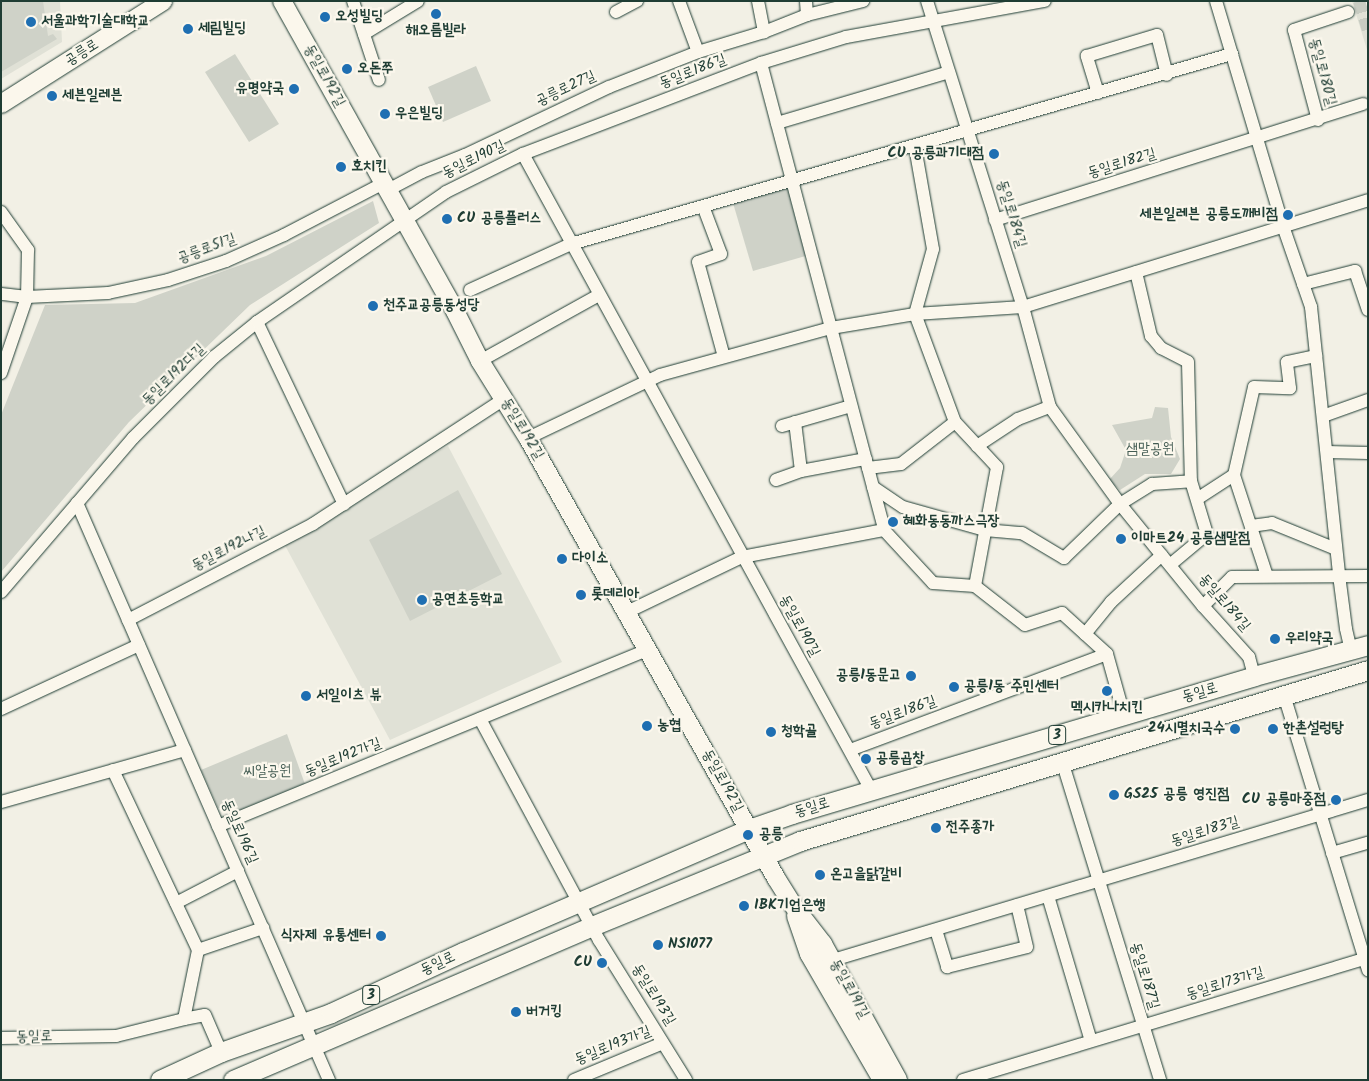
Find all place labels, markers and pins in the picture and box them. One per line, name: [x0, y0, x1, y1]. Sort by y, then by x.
place label: 오성빌딩: [335, 8, 383, 26]
marker: 해오름빌라: [430, 8, 442, 20]
marker: 오성빌딩: [319, 11, 331, 23]
place label: 서울과학기술대학교: [41, 13, 150, 31]
marker: 서울과학기술대학교: [25, 16, 37, 28]
place label: 세림빌딩: [198, 20, 246, 38]
place label: 해오름빌라: [406, 22, 466, 40]
marker: 세림빌딩: [182, 23, 194, 35]
place label: 오돈쭈: [357, 60, 393, 78]
marker: 오돈쭈: [341, 63, 353, 75]
place label: 유명약국: [236, 80, 284, 98]
marker: 유명약국: [288, 83, 300, 95]
place label: 세븐일레븐: [62, 87, 122, 105]
marker: 세븐일레븐: [46, 90, 58, 102]
place label: 우은빌딩: [395, 105, 443, 123]
marker: 우은빌딩: [379, 108, 391, 120]
place label: CU 공릉과기대점: [888, 145, 984, 163]
marker: CU 공릉과기대점: [988, 148, 1000, 160]
place label: 호치킨: [351, 158, 387, 176]
marker: 호치킨: [335, 161, 347, 173]
place label: 세븐일레븐 공릉도깨비점: [1139, 206, 1278, 224]
marker: 세븐일레븐 공릉도깨비점: [1282, 209, 1294, 221]
place label: CU 공릉플러스: [457, 210, 541, 228]
marker: CU 공릉플러스: [441, 213, 453, 225]
place label: 천주교공릉동성당: [383, 297, 480, 315]
marker: 천주교공릉동성당: [367, 300, 379, 312]
place label: 혜화동동까스극장: [903, 513, 1000, 531]
marker: 혜화동동까스극장: [887, 516, 899, 528]
place label: 이마트24 공릉샘말점: [1131, 530, 1250, 548]
marker: 이마트24 공릉샘말점: [1115, 533, 1127, 545]
place label: 다이소: [572, 550, 608, 568]
marker: 다이소: [556, 553, 568, 565]
place label: 롯데리아: [591, 586, 639, 604]
marker: 롯데리아: [575, 589, 587, 601]
place label: 공연초등학교: [432, 591, 504, 609]
marker: 공연초등학교: [416, 594, 428, 606]
place label: 우리약국: [1285, 630, 1333, 648]
marker: 우리약국: [1269, 633, 1281, 645]
place label: 공릉1동문고: [836, 667, 901, 685]
marker: 공릉1동문고: [905, 670, 917, 682]
place label: 공릉1동 주민센터: [964, 678, 1059, 696]
marker: 공릉1동 주민센터: [948, 681, 960, 693]
marker: 멕시카나치킨: [1101, 685, 1113, 697]
place label: 서일이츠 뷰: [316, 687, 382, 705]
marker: 서일이츠 뷰: [300, 690, 312, 702]
place label: 멕시카나치킨: [1071, 699, 1143, 717]
place label: 농협: [657, 717, 681, 735]
marker: 농협: [641, 720, 653, 732]
place label: 24시멸치국수: [1148, 720, 1225, 738]
place label: 한촌설렁탕: [1283, 720, 1343, 738]
place label: 청학골: [781, 723, 817, 741]
marker: 24시멸치국수: [1229, 723, 1241, 735]
marker: 한촌설렁탕: [1267, 723, 1279, 735]
marker: 청학골: [765, 726, 777, 738]
place label: 공릉곱창: [876, 750, 924, 768]
marker: 공릉곱창: [860, 753, 872, 765]
place label: GS25 공릉 영진점: [1124, 786, 1229, 804]
marker: GS25 공릉 영진점: [1108, 789, 1120, 801]
place label: CU 공릉마중점: [1242, 791, 1326, 809]
marker: CU 공릉마중점: [1330, 794, 1342, 806]
place label: 전주종가: [946, 819, 994, 837]
marker: 전주종가: [930, 822, 942, 834]
place label: 공릉: [759, 826, 783, 844]
marker: 공릉: [741, 828, 755, 842]
place label: 온고을닭갈비: [830, 866, 902, 884]
marker: 온고을닭갈비: [814, 869, 826, 881]
place label: IBK기업은행: [754, 897, 825, 915]
marker: IBK기업은행: [738, 900, 750, 912]
place label: 식자제 유통센터: [281, 927, 371, 945]
marker: 식자제 유통센터: [375, 930, 387, 942]
place label: NS1077: [668, 936, 712, 954]
marker: NS1077: [652, 939, 664, 951]
place label: CU: [574, 954, 592, 972]
marker: CU: [596, 957, 608, 969]
place label: 버거킹: [526, 1003, 562, 1021]
marker: 버거킹: [510, 1006, 522, 1018]

